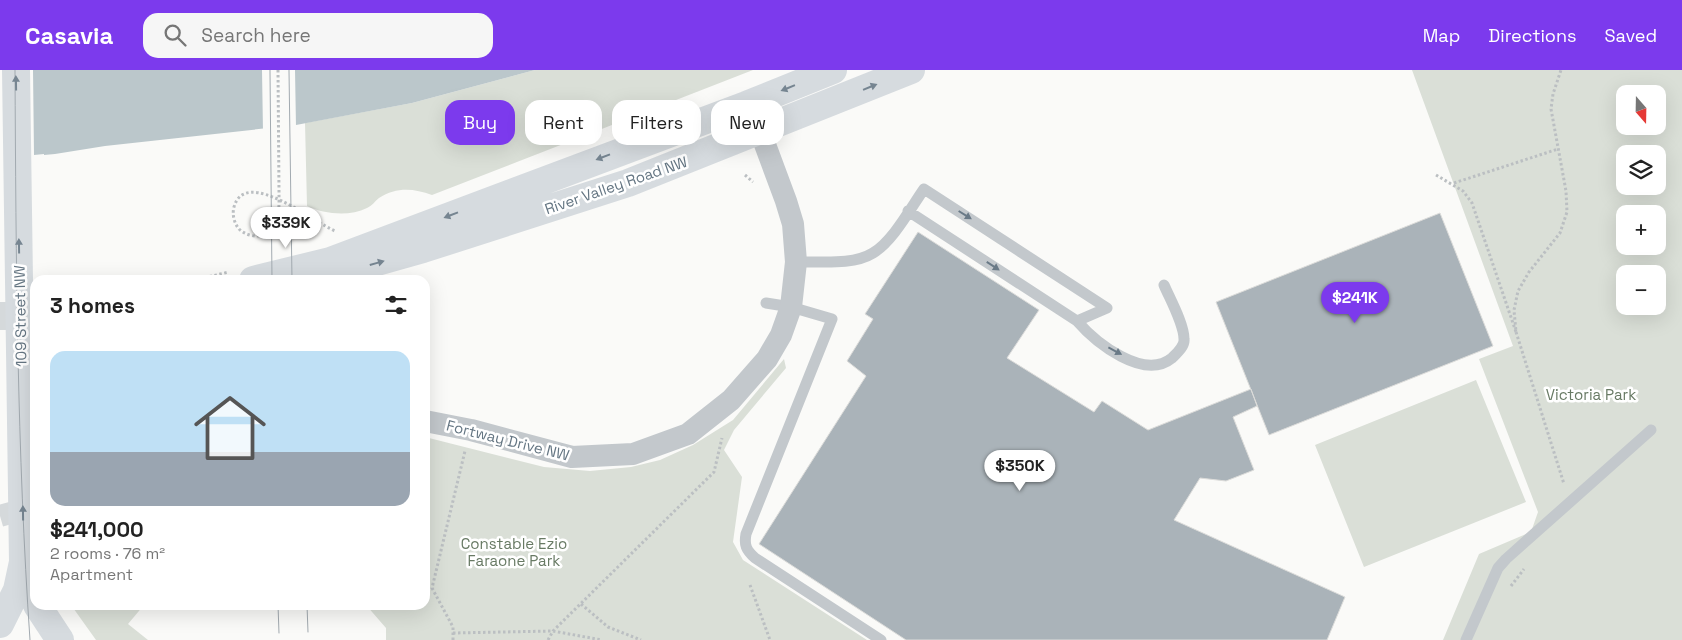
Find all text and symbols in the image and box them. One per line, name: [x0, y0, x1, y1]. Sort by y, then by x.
search box: [143, 13, 493, 58]
text: Casavia: [25, 20, 113, 51]
icon: search: [161, 21, 189, 49]
text: Search here: [201, 23, 311, 48]
text: Map: [1423, 24, 1460, 47]
text: Directions: [1488, 24, 1577, 47]
text: Saved: [1605, 24, 1657, 47]
one-way arrow: [12, 75, 20, 91]
one-way arrow: [863, 82, 877, 90]
one-way arrow: [780, 84, 795, 92]
north arrow: [1616, 85, 1666, 135]
map controls: [1616, 85, 1666, 315]
chip: Buy: [445, 100, 515, 145]
chip: Rent: [525, 100, 602, 145]
chip: Filters: [612, 100, 701, 145]
chip: New: [711, 100, 784, 145]
button: layers: [1616, 145, 1666, 195]
street label: River Valley Road NW: [542, 152, 690, 218]
one-way arrow: [596, 154, 610, 162]
button: +: [1616, 205, 1666, 255]
pin: $339K: [251, 206, 321, 249]
one-way arrow: [443, 211, 458, 219]
one-way arrow: [958, 211, 972, 220]
text: $339K: [261, 212, 311, 233]
one-way arrow: [15, 238, 23, 254]
one-way arrow: [369, 258, 384, 266]
one-way arrow: [986, 262, 1000, 271]
street label: 109 Street NW: [10, 265, 30, 367]
button: −: [1616, 265, 1666, 315]
pin: $241K: [1320, 282, 1390, 324]
text: $241K: [1332, 287, 1378, 308]
icon: filters: [382, 291, 410, 319]
text: 3 homes: [50, 292, 135, 319]
one-way arrow: [1107, 347, 1122, 355]
icon: home: [185, 383, 275, 473]
park label: Victoria Park: [1546, 385, 1636, 404]
street label: Fortway Drive NW: [445, 416, 571, 464]
pin: $350K: [985, 450, 1055, 492]
text: $350K: [995, 455, 1045, 476]
one-way arrow: [19, 505, 27, 521]
text: $241,000: [50, 516, 144, 543]
park label: Constable Ezio Faraone Park: [461, 534, 567, 570]
text: 2 rooms · 76 m²: [50, 543, 165, 564]
text: Apartment: [50, 564, 133, 585]

